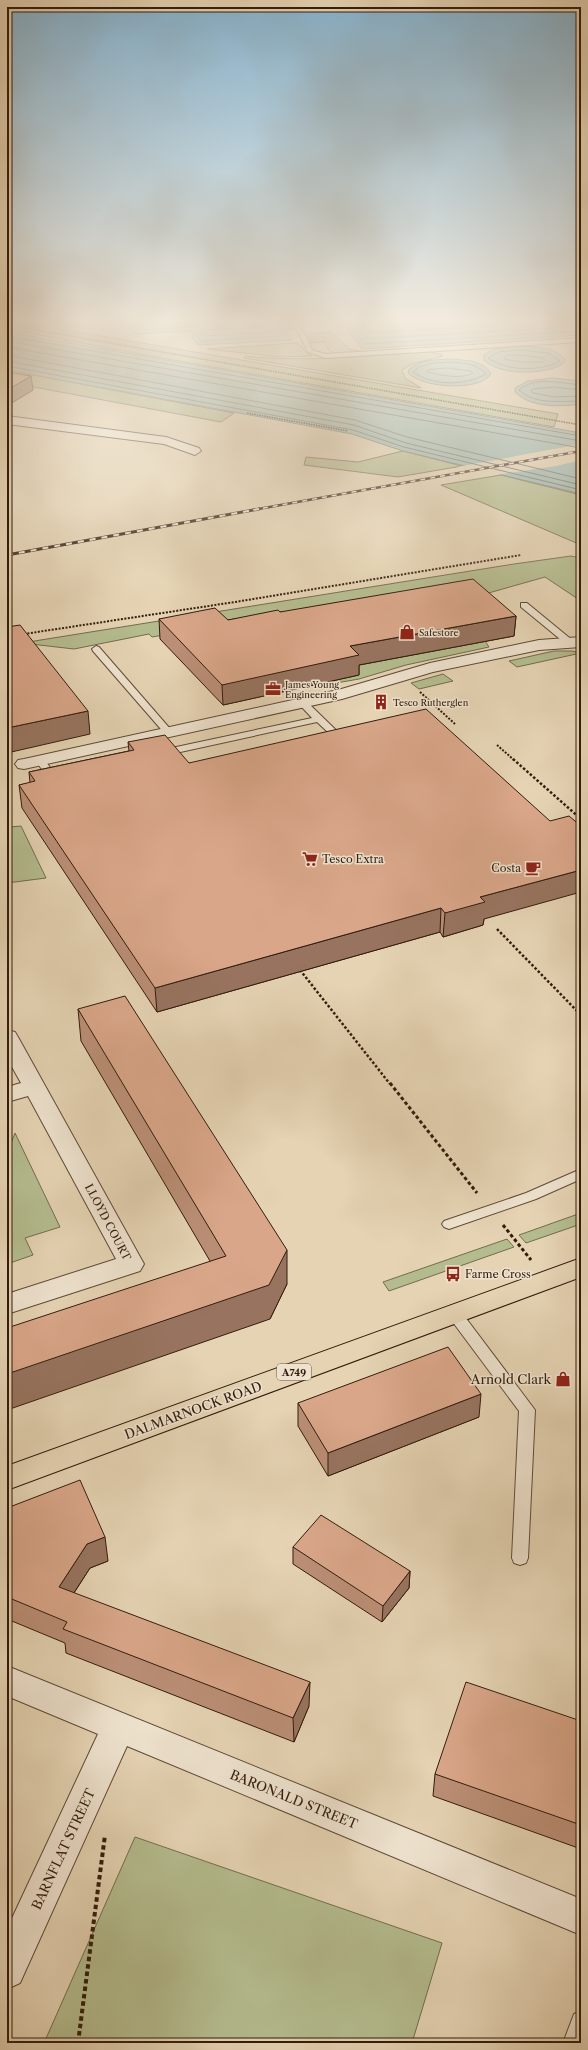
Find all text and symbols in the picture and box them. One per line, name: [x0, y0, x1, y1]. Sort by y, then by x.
shop icon: Safestore: [398, 623, 416, 641]
place label: Safestore: [419, 627, 459, 638]
place label: James Young Engineering: [283, 679, 339, 700]
office icon: James Young Engineering: [264, 680, 282, 698]
building icon: Tesco Rutherglen: [372, 693, 390, 711]
place label: Tesco Rutherglen: [393, 697, 469, 708]
supermarket icon: Tesco Extra: [301, 850, 319, 868]
place label: Tesco Extra: [322, 852, 384, 866]
cafe icon: Costa: [524, 859, 542, 877]
place label: Costa: [491, 861, 521, 875]
street label: LLOYD COURT: [82, 1181, 134, 1263]
bus stop icon: Farme Cross: [444, 1265, 462, 1283]
place label: Farme Cross: [465, 1267, 531, 1281]
road number: A749: [277, 1364, 311, 1380]
shop icon: Arnold Clark: [554, 1370, 572, 1388]
place label: Arnold Clark: [470, 1371, 551, 1387]
street label: DALMARNOCK ROAD: [122, 1378, 264, 1442]
street label: BARONALD STREET: [228, 1766, 360, 1832]
street label: BARNFLAT STREET: [28, 1786, 98, 1912]

